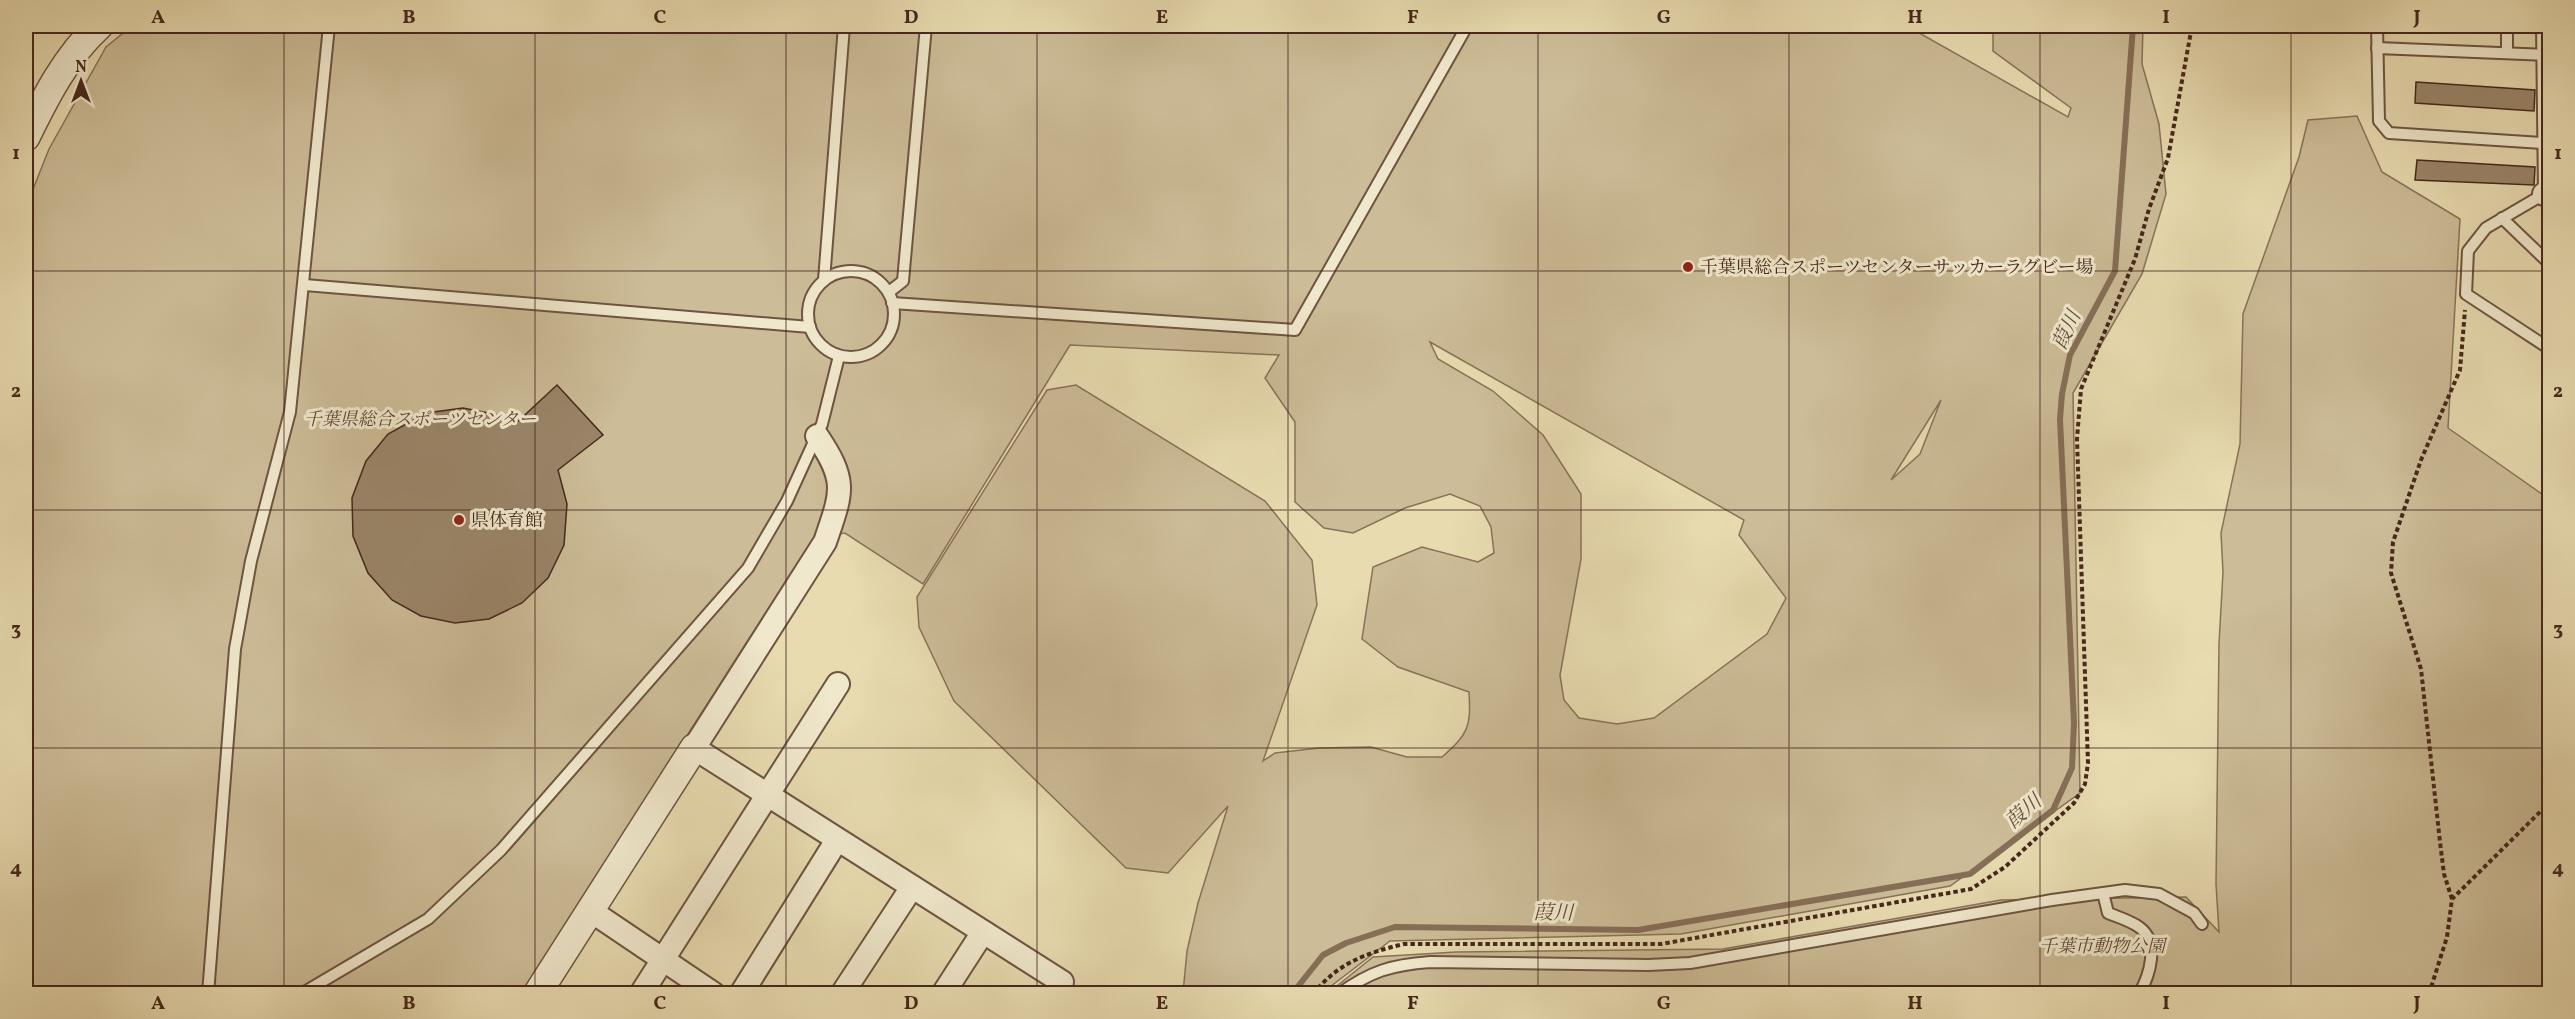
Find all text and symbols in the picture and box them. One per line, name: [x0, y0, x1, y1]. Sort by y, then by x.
text: A: [151, 4, 165, 32]
text: B: [402, 4, 416, 32]
text: C: [654, 4, 667, 32]
text: D: [904, 4, 918, 32]
text: E: [1156, 4, 1168, 32]
text: F: [1407, 4, 1419, 32]
text: G: [1657, 4, 1671, 32]
text: H: [1907, 4, 1923, 32]
text: I: [2162, 4, 2170, 32]
text: J: [2412, 4, 2421, 32]
north arrow: [51, 51, 111, 111]
text: N: [75, 57, 87, 79]
text: 1: [12, 140, 20, 168]
text: 1: [2554, 140, 2562, 168]
place label: 千葉県総合スポーツセンターサッカーラグビー場: [1700, 256, 2093, 281]
marker: 千葉県総合スポーツセンターサッカーラグビー場: [1681, 260, 1695, 274]
water label: 葭川: [2047, 305, 2090, 355]
text: 2: [11, 378, 21, 406]
text: 2: [2553, 378, 2563, 406]
park label: 千葉県総合スポーツセンター: [304, 408, 536, 433]
place label: 県体育館: [471, 509, 543, 534]
marker: 県体育館: [452, 513, 466, 527]
text: 3: [11, 616, 21, 644]
text: 3: [2553, 616, 2563, 644]
water label: 葭川: [2000, 788, 2050, 836]
text: 4: [10, 855, 22, 883]
text: 4: [2552, 855, 2564, 883]
water label: 葭川: [1533, 900, 1575, 928]
park label: 千葉市動物公園: [2039, 935, 2168, 960]
text: A: [151, 990, 165, 1018]
text: B: [402, 990, 416, 1018]
text: C: [654, 990, 667, 1018]
text: D: [904, 990, 918, 1018]
text: E: [1156, 990, 1168, 1018]
text: F: [1407, 990, 1419, 1018]
text: G: [1657, 990, 1671, 1018]
text: H: [1907, 990, 1923, 1018]
text: I: [2162, 990, 2170, 1018]
text: J: [2412, 990, 2421, 1018]

